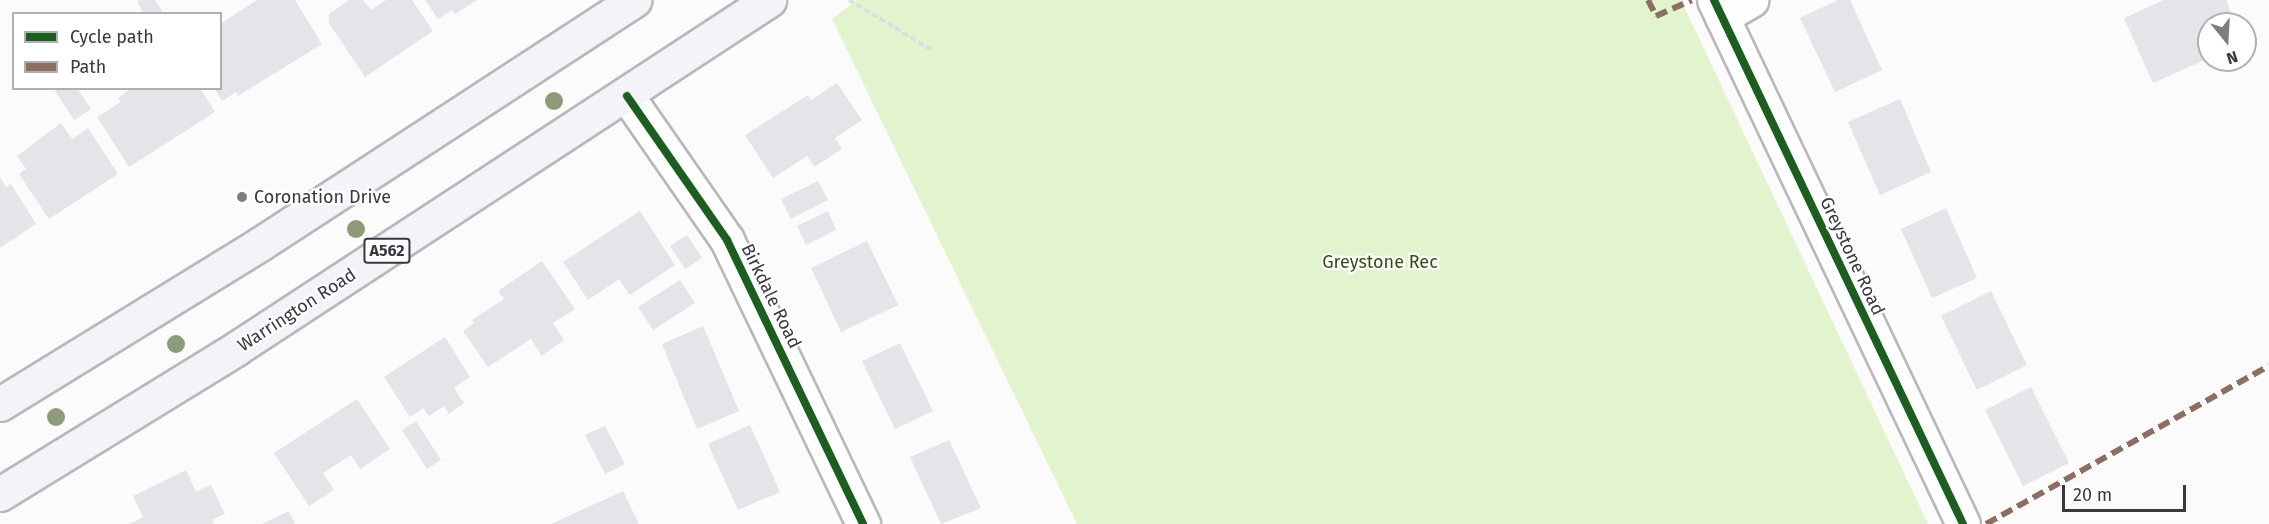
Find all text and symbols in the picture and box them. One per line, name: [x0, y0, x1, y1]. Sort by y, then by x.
legend: [12, 12, 222, 90]
north arrow: [2197, 12, 2257, 72]
text: Cycle path: [70, 26, 154, 48]
text: N: [2224, 47, 2240, 68]
text: Path: [70, 56, 106, 78]
place label: Coronation Drive: [254, 186, 391, 208]
marker: Coronation Drive: [235, 190, 249, 204]
street label: Greystone Road: [1815, 193, 1889, 319]
road number: A562: [363, 238, 411, 264]
street label: Birkdale Road: [736, 240, 806, 352]
park label: Greystone Rec: [1322, 251, 1438, 273]
street label: Warrington Road: [234, 264, 360, 356]
scale bar: [2065, 473, 2190, 511]
text: 20 m: [2073, 484, 2112, 506]

